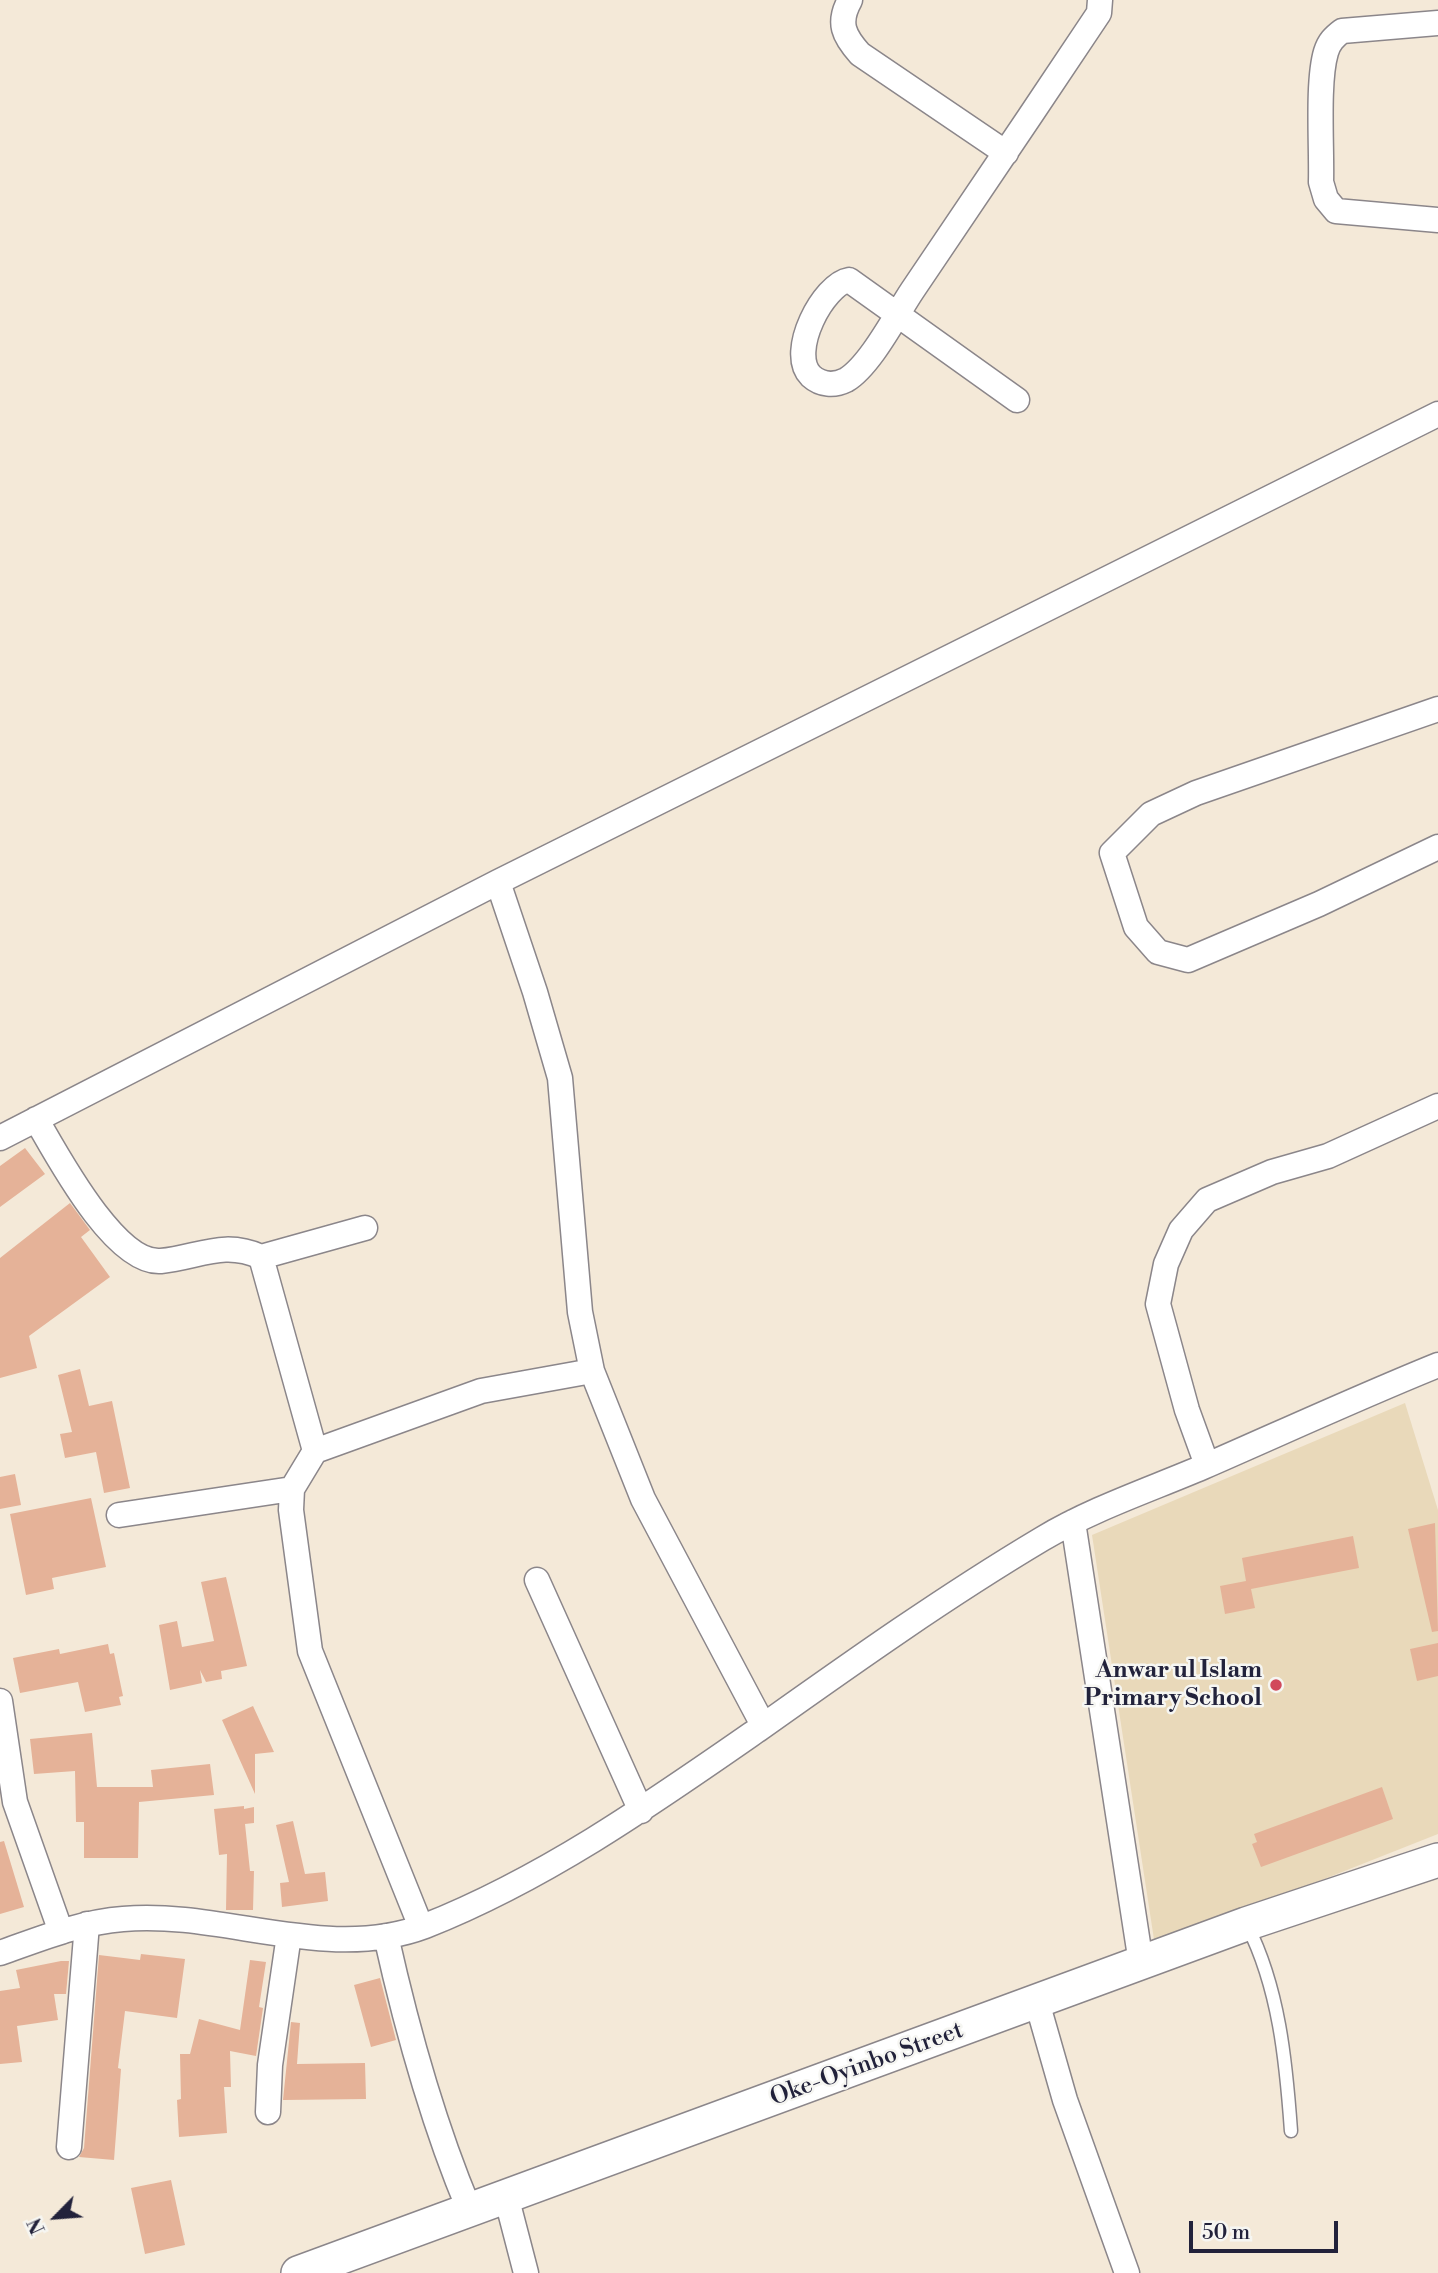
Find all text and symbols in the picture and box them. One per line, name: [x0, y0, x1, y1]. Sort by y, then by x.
place label: Anwar ul Islam Primary School: [1084, 1657, 1262, 1713]
marker: Anwar ul Islam Primary School: [1268, 1677, 1284, 1693]
street label: Oke-Oyinbo Street: [767, 2017, 967, 2113]
north arrow: [21, 2182, 91, 2252]
scale bar: [1193, 2206, 1342, 2250]
text: N: [23, 2214, 51, 2238]
text: 50 m: [1202, 2220, 1250, 2246]

